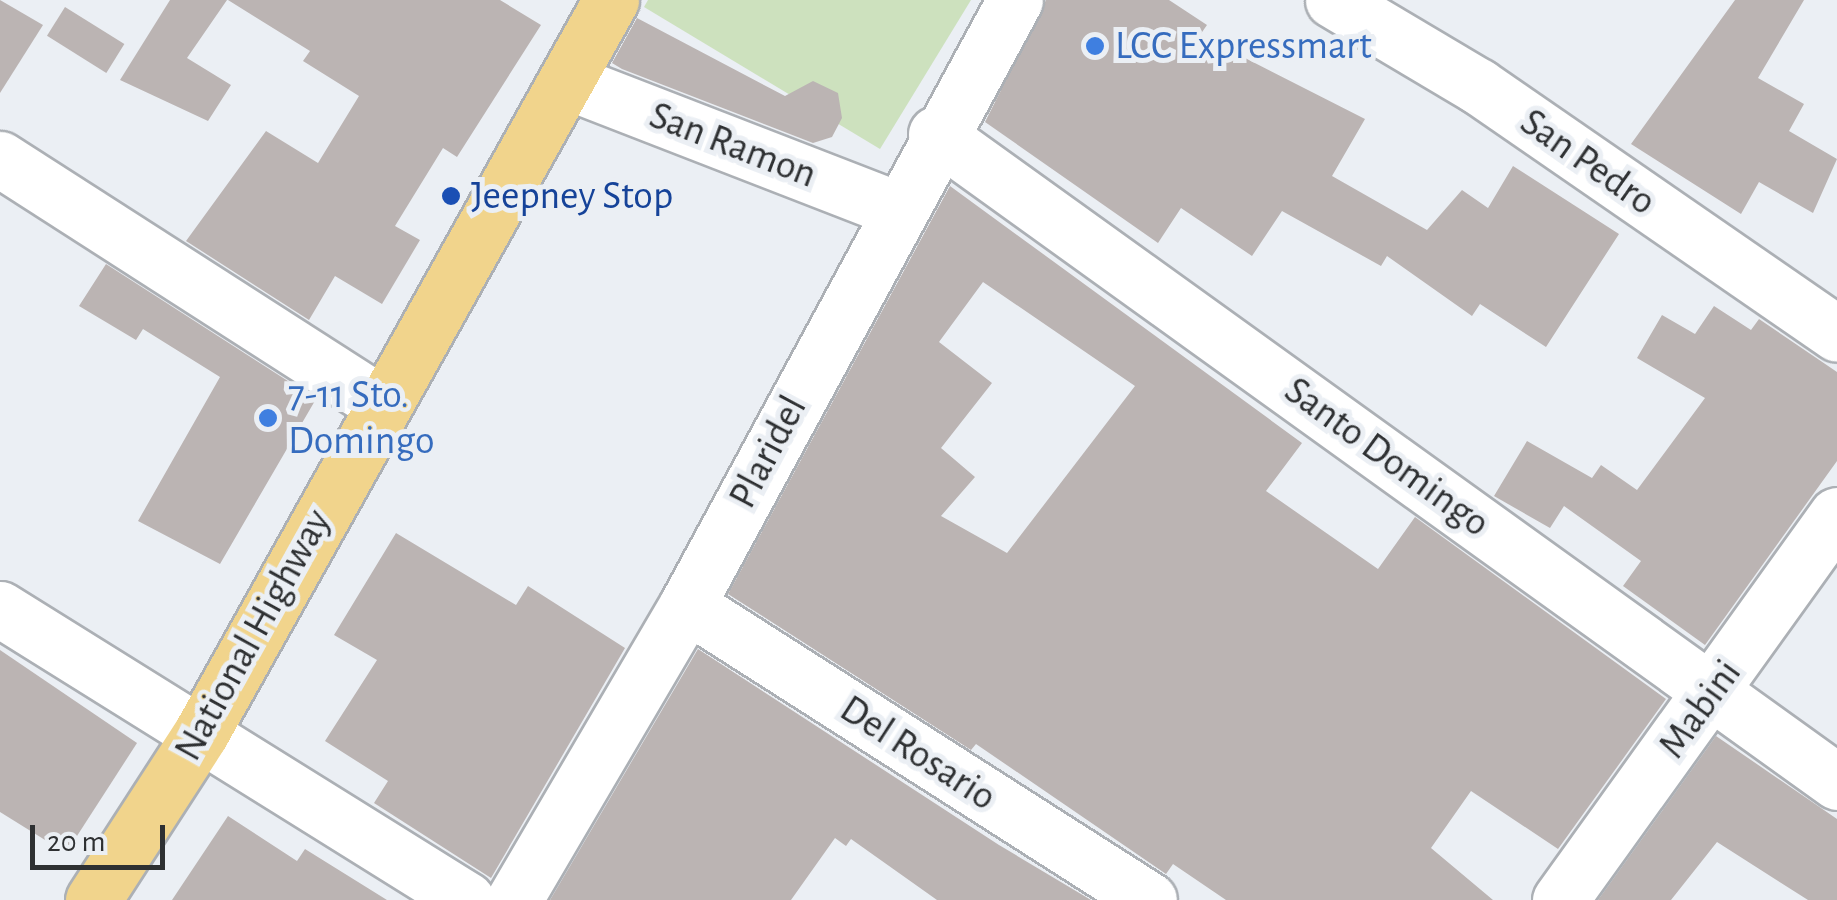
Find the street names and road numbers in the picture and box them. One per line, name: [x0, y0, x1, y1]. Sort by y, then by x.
street label: San Ramon: [643, 91, 823, 199]
street label: San Pedro: [1511, 98, 1665, 226]
street label: Santo Domingo: [1275, 367, 1499, 547]
street label: Plaridel: [719, 388, 817, 516]
street label: National Highway: [164, 501, 342, 769]
street label: Mabini: [1648, 650, 1752, 768]
street label: Del Rosario: [831, 685, 1005, 821]

